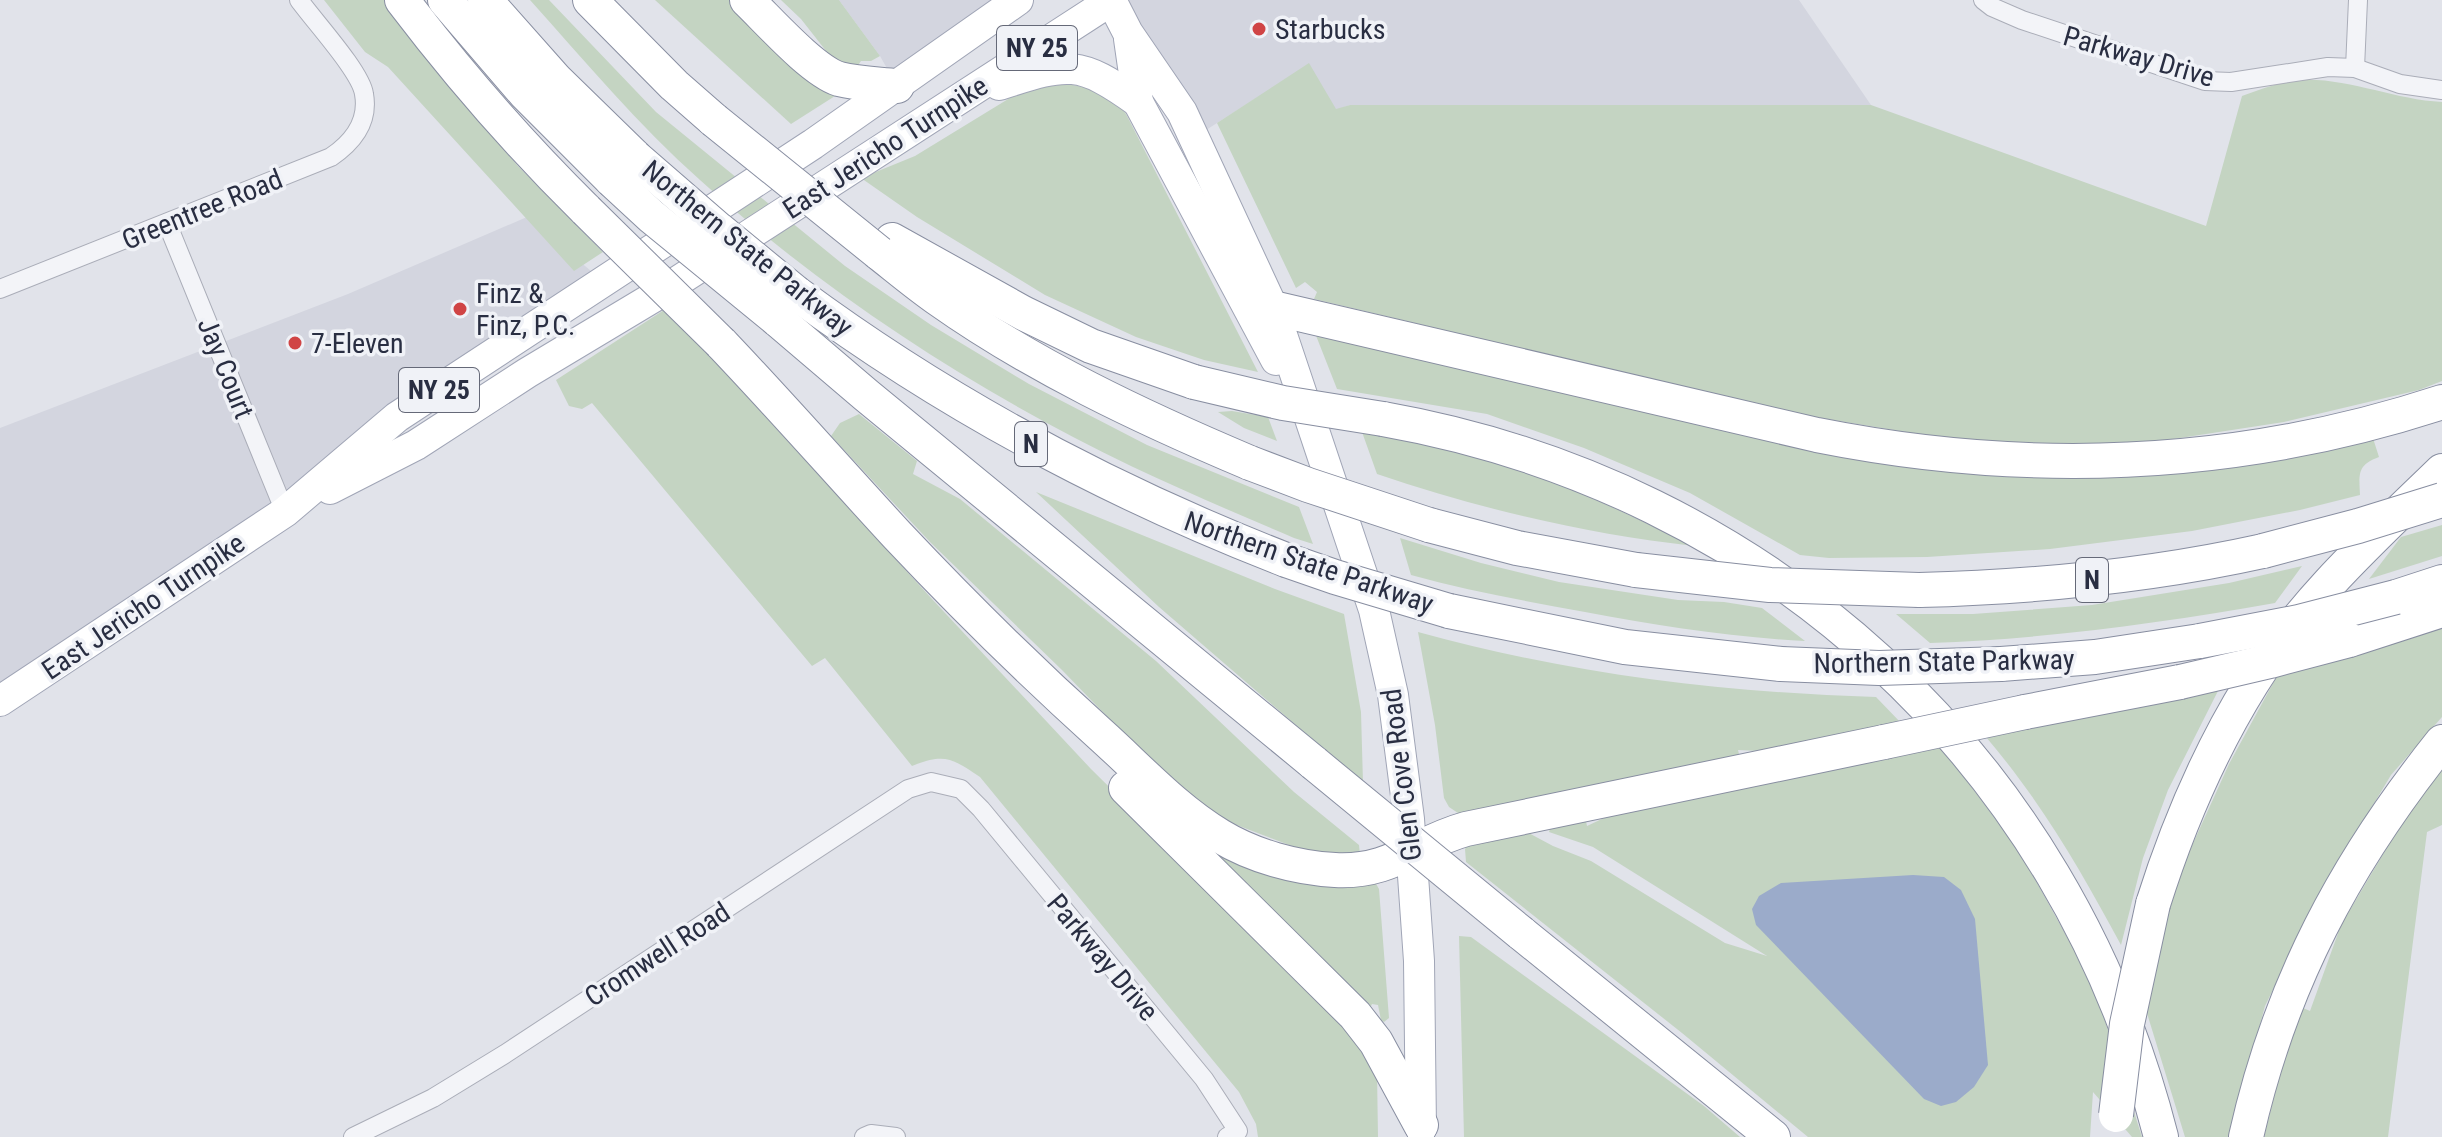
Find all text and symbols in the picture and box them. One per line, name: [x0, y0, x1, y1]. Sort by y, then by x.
place label: Starbucks: [1275, 13, 1385, 46]
street label: Parkway Drive: [2060, 19, 2218, 94]
marker: Starbucks: [1250, 20, 1268, 38]
road number: NY 25: [997, 26, 1077, 70]
street label: East Jericho Turnpike: [777, 69, 994, 226]
street label: Northern State Parkway: [636, 153, 860, 344]
street label: Greentree Road: [117, 162, 287, 257]
place label: Finz & Finz, P.C.: [476, 277, 575, 342]
marker: Finz & Finz, P.C.: [451, 300, 469, 318]
street label: Jay Court: [190, 313, 261, 423]
place label: 7-Eleven: [311, 327, 404, 360]
marker: 7-Eleven: [286, 334, 304, 352]
road number: NY 25: [399, 368, 479, 412]
road number: N: [1015, 422, 1047, 466]
street label: Northern State Parkway: [1180, 504, 1438, 621]
street label: East Jericho Turnpike: [36, 526, 251, 686]
road number: N: [2076, 558, 2108, 602]
street label: Northern State Parkway: [1813, 643, 2075, 680]
street label: Glen Cove Road: [1375, 687, 1428, 863]
street label: Parkway Drive: [1040, 887, 1165, 1027]
street label: Cromwell Road: [579, 895, 736, 1013]

